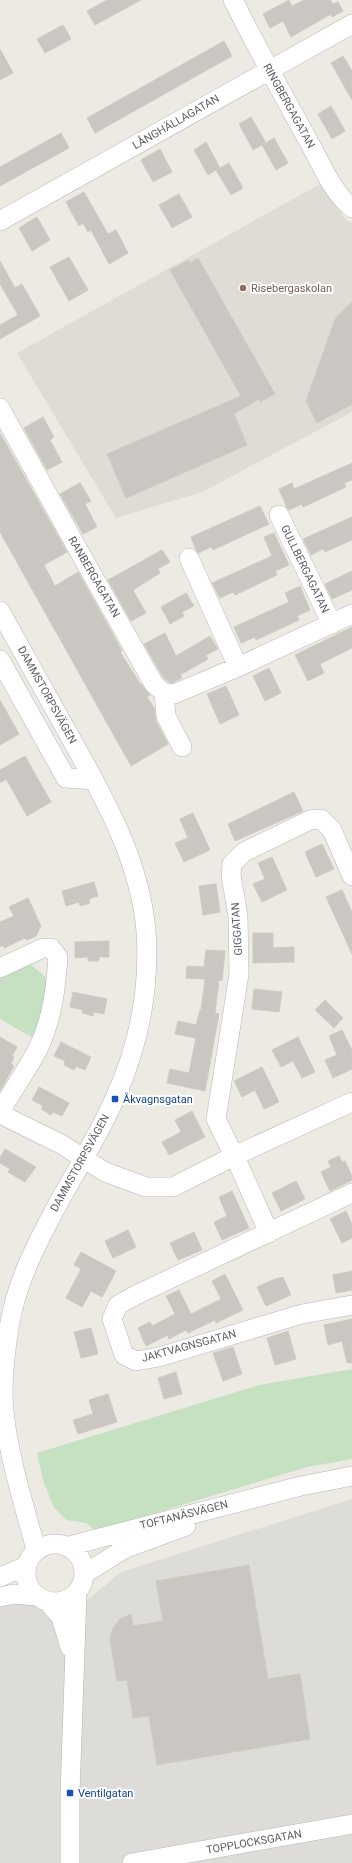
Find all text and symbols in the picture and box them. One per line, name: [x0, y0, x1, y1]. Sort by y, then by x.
street label: RINGBERGAGATAN: [260, 61, 318, 151]
street label: LÅNGHÄLLAGATAN: [130, 91, 222, 152]
place label: Risebergaskolan: [251, 282, 332, 295]
marker: Risebergaskolan: [238, 283, 248, 293]
street label: GULLBERGAGATAN: [278, 523, 332, 615]
street label: RANBERGAGATAN: [66, 534, 122, 620]
street label: DAMMSTORPSVÄGEN: [15, 644, 79, 746]
street label: GIGGATAN: [229, 902, 245, 956]
place label: Åkvagnsgatan: [123, 1092, 193, 1106]
marker: Åkvagnsgatan: [110, 1094, 120, 1104]
street label: DAMMSTORPSVÄGEN: [48, 1112, 112, 1214]
street label: JAKTVAGNSGATAN: [140, 1327, 238, 1365]
street label: TOFTANÄSVÄGEN: [139, 1498, 229, 1532]
place label: Ventilgatan: [78, 1787, 133, 1800]
marker: Ventilgatan: [65, 1788, 75, 1798]
street label: TOPPLOCKSGATAN: [205, 1827, 303, 1857]

